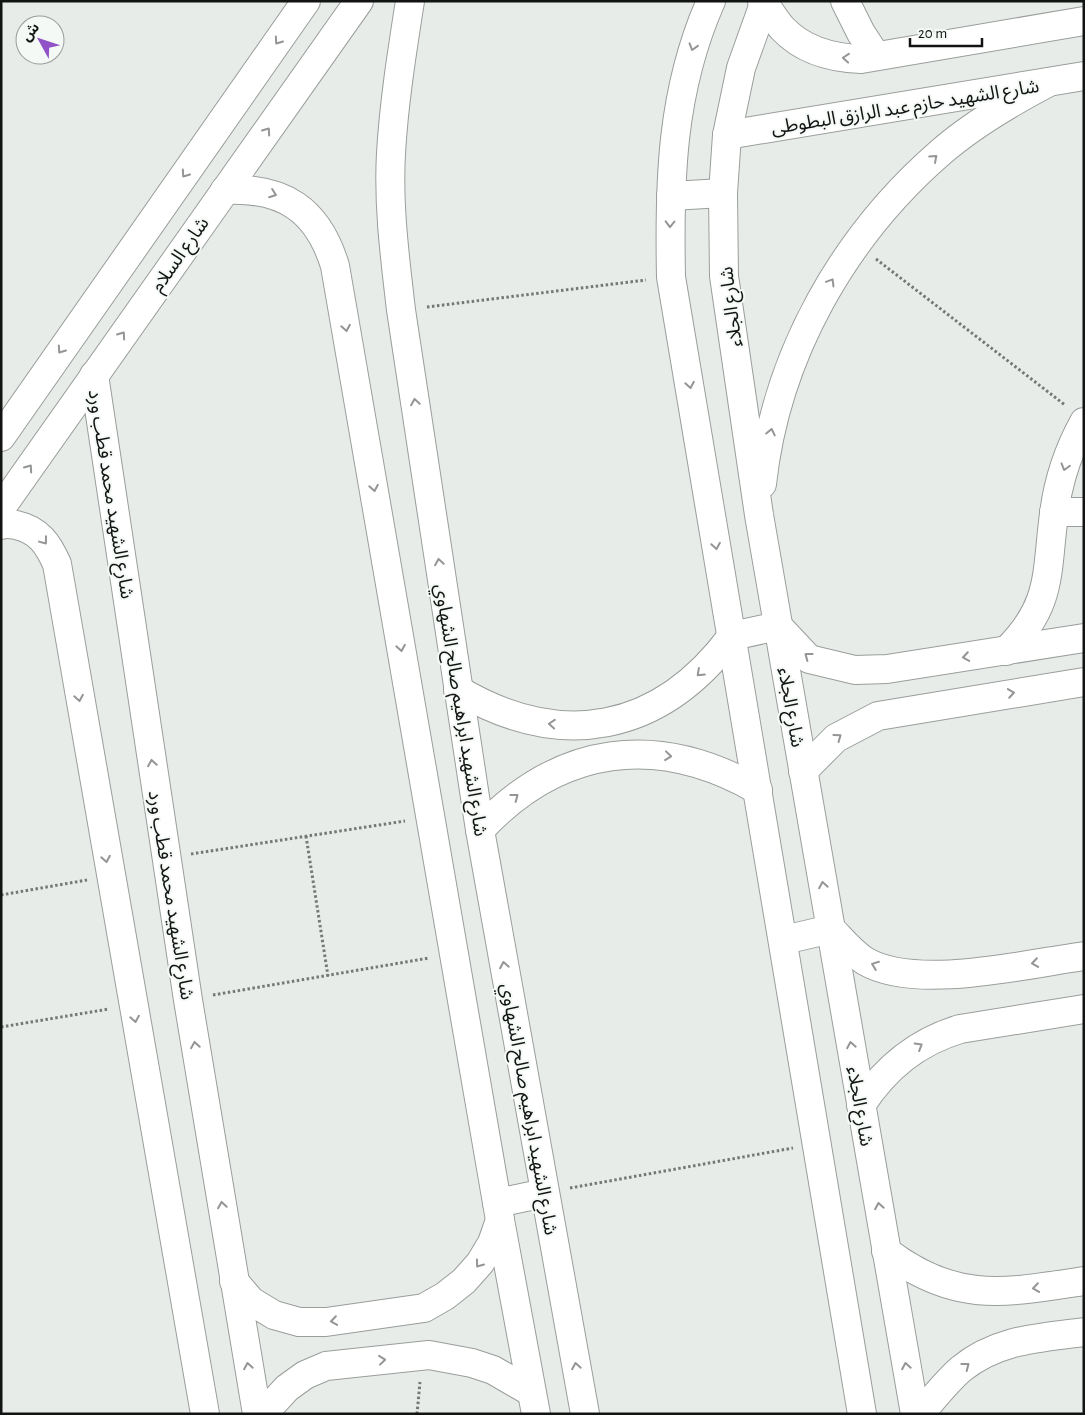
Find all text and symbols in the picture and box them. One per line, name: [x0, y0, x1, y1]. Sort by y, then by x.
north arrow: [15, 15, 65, 65]
scale bar: [910, 15, 982, 47]
text: ش: [19, 20, 42, 44]
text: 20 m: [918, 26, 947, 41]
one-way arrow: [275, 35, 284, 45]
one-way arrow: [688, 42, 698, 50]
one-way arrow: [841, 53, 849, 64]
street label: شارع الشهيد حازم عبد الرازق البطوطى: [770, 77, 1041, 142]
one-way arrow: [261, 127, 270, 137]
one-way arrow: [929, 155, 938, 164]
one-way arrow: [182, 168, 191, 178]
one-way arrow: [268, 189, 277, 199]
street label: شارع السلام: [148, 214, 216, 298]
one-way arrow: [665, 221, 675, 229]
street label: شارع الجلاء: [717, 265, 749, 348]
one-way arrow: [824, 279, 834, 288]
one-way arrow: [340, 324, 350, 332]
one-way arrow: [116, 331, 125, 340]
one-way arrow: [58, 345, 68, 354]
one-way arrow: [684, 381, 694, 390]
street label: شارع الشهيد محمد قطب ورد: [82, 388, 136, 601]
one-way arrow: [410, 397, 421, 405]
one-way arrow: [765, 428, 776, 437]
one-way arrow: [1060, 462, 1070, 471]
one-way arrow: [23, 464, 32, 474]
one-way arrow: [368, 484, 378, 493]
one-way arrow: [38, 535, 47, 545]
one-way arrow: [711, 541, 721, 550]
one-way arrow: [434, 558, 445, 566]
street label: شارع الشهيد ابراهيم صالح الشهاوي: [427, 583, 490, 839]
one-way arrow: [396, 644, 406, 653]
one-way arrow: [962, 651, 971, 661]
one-way arrow: [804, 653, 814, 662]
street label: شارع الجلاء: [771, 666, 807, 749]
one-way arrow: [697, 667, 706, 676]
one-way arrow: [1006, 689, 1015, 699]
one-way arrow: [74, 694, 84, 703]
one-way arrow: [547, 719, 555, 730]
one-way arrow: [832, 734, 842, 743]
one-way arrow: [664, 750, 672, 761]
one-way arrow: [148, 759, 158, 768]
street label: شارع الشهيد محمد قطب ورد: [142, 789, 196, 1002]
one-way arrow: [509, 794, 518, 802]
one-way arrow: [101, 854, 111, 863]
one-way arrow: [819, 881, 829, 890]
one-way arrow: [1031, 957, 1039, 968]
one-way arrow: [499, 960, 509, 969]
one-way arrow: [871, 961, 880, 971]
street label: شارع الشهيد ابراهيم صالح الشهاوي: [493, 982, 560, 1238]
one-way arrow: [129, 1014, 139, 1023]
one-way arrow: [191, 1041, 201, 1049]
one-way arrow: [846, 1041, 856, 1050]
one-way arrow: [914, 1042, 923, 1052]
street label: شارع الجلاء: [840, 1065, 876, 1148]
one-way arrow: [217, 1201, 227, 1210]
one-way arrow: [874, 1201, 884, 1210]
one-way arrow: [476, 1258, 485, 1268]
one-way arrow: [1031, 1282, 1039, 1293]
one-way arrow: [329, 1315, 337, 1326]
one-way arrow: [378, 1355, 386, 1366]
one-way arrow: [244, 1361, 254, 1370]
one-way arrow: [572, 1361, 582, 1370]
one-way arrow: [902, 1361, 912, 1370]
one-way arrow: [960, 1363, 970, 1372]

